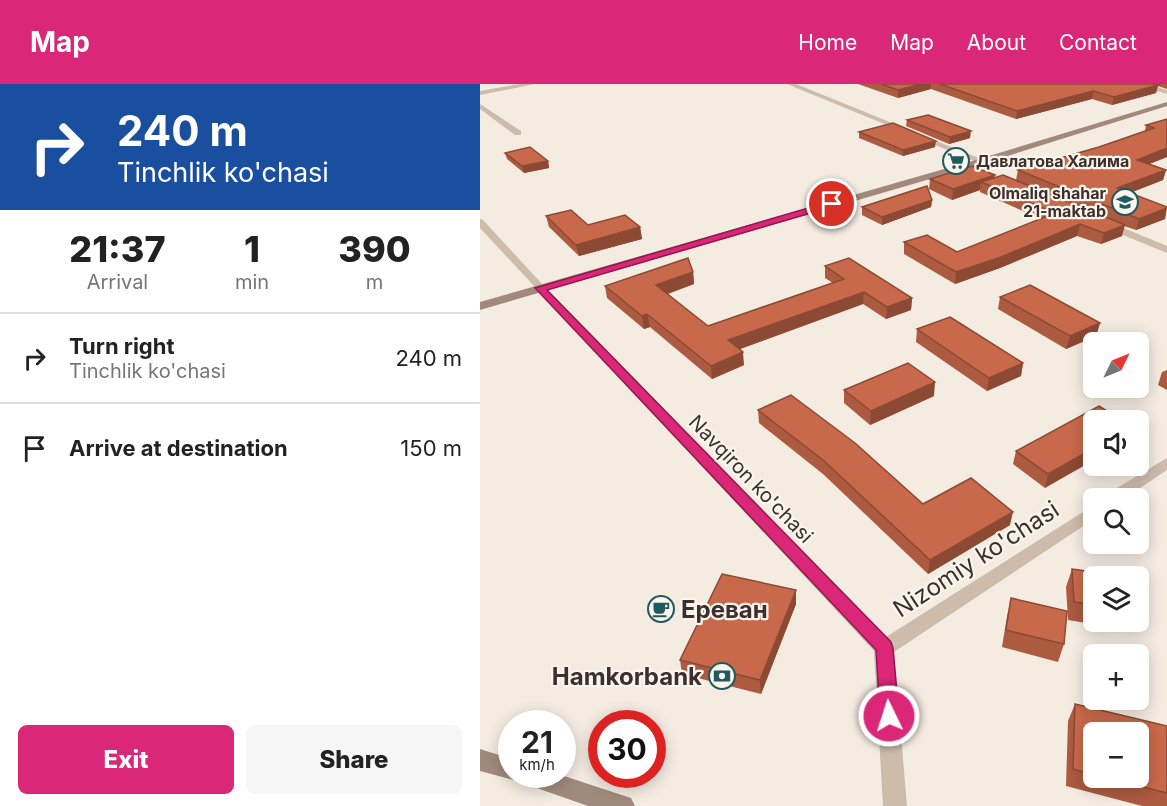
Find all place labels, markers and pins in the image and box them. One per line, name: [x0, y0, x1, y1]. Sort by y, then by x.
supermarket icon: Давлатова Халима: [941, 146, 971, 176]
place label: Давлатова Халима: [976, 151, 1129, 171]
pin: [806, 178, 857, 229]
place label: Olmaliq shahar 21-maktab: [989, 183, 1106, 221]
school or university icon: Olmaliq shahar 21-maktab: [1110, 187, 1140, 217]
cafe icon: Ереван: [646, 594, 676, 624]
place label: Ереван: [681, 595, 768, 624]
bank icon: Hamkorbank: [707, 661, 737, 691]
place label: Hamkorbank: [552, 662, 702, 691]

